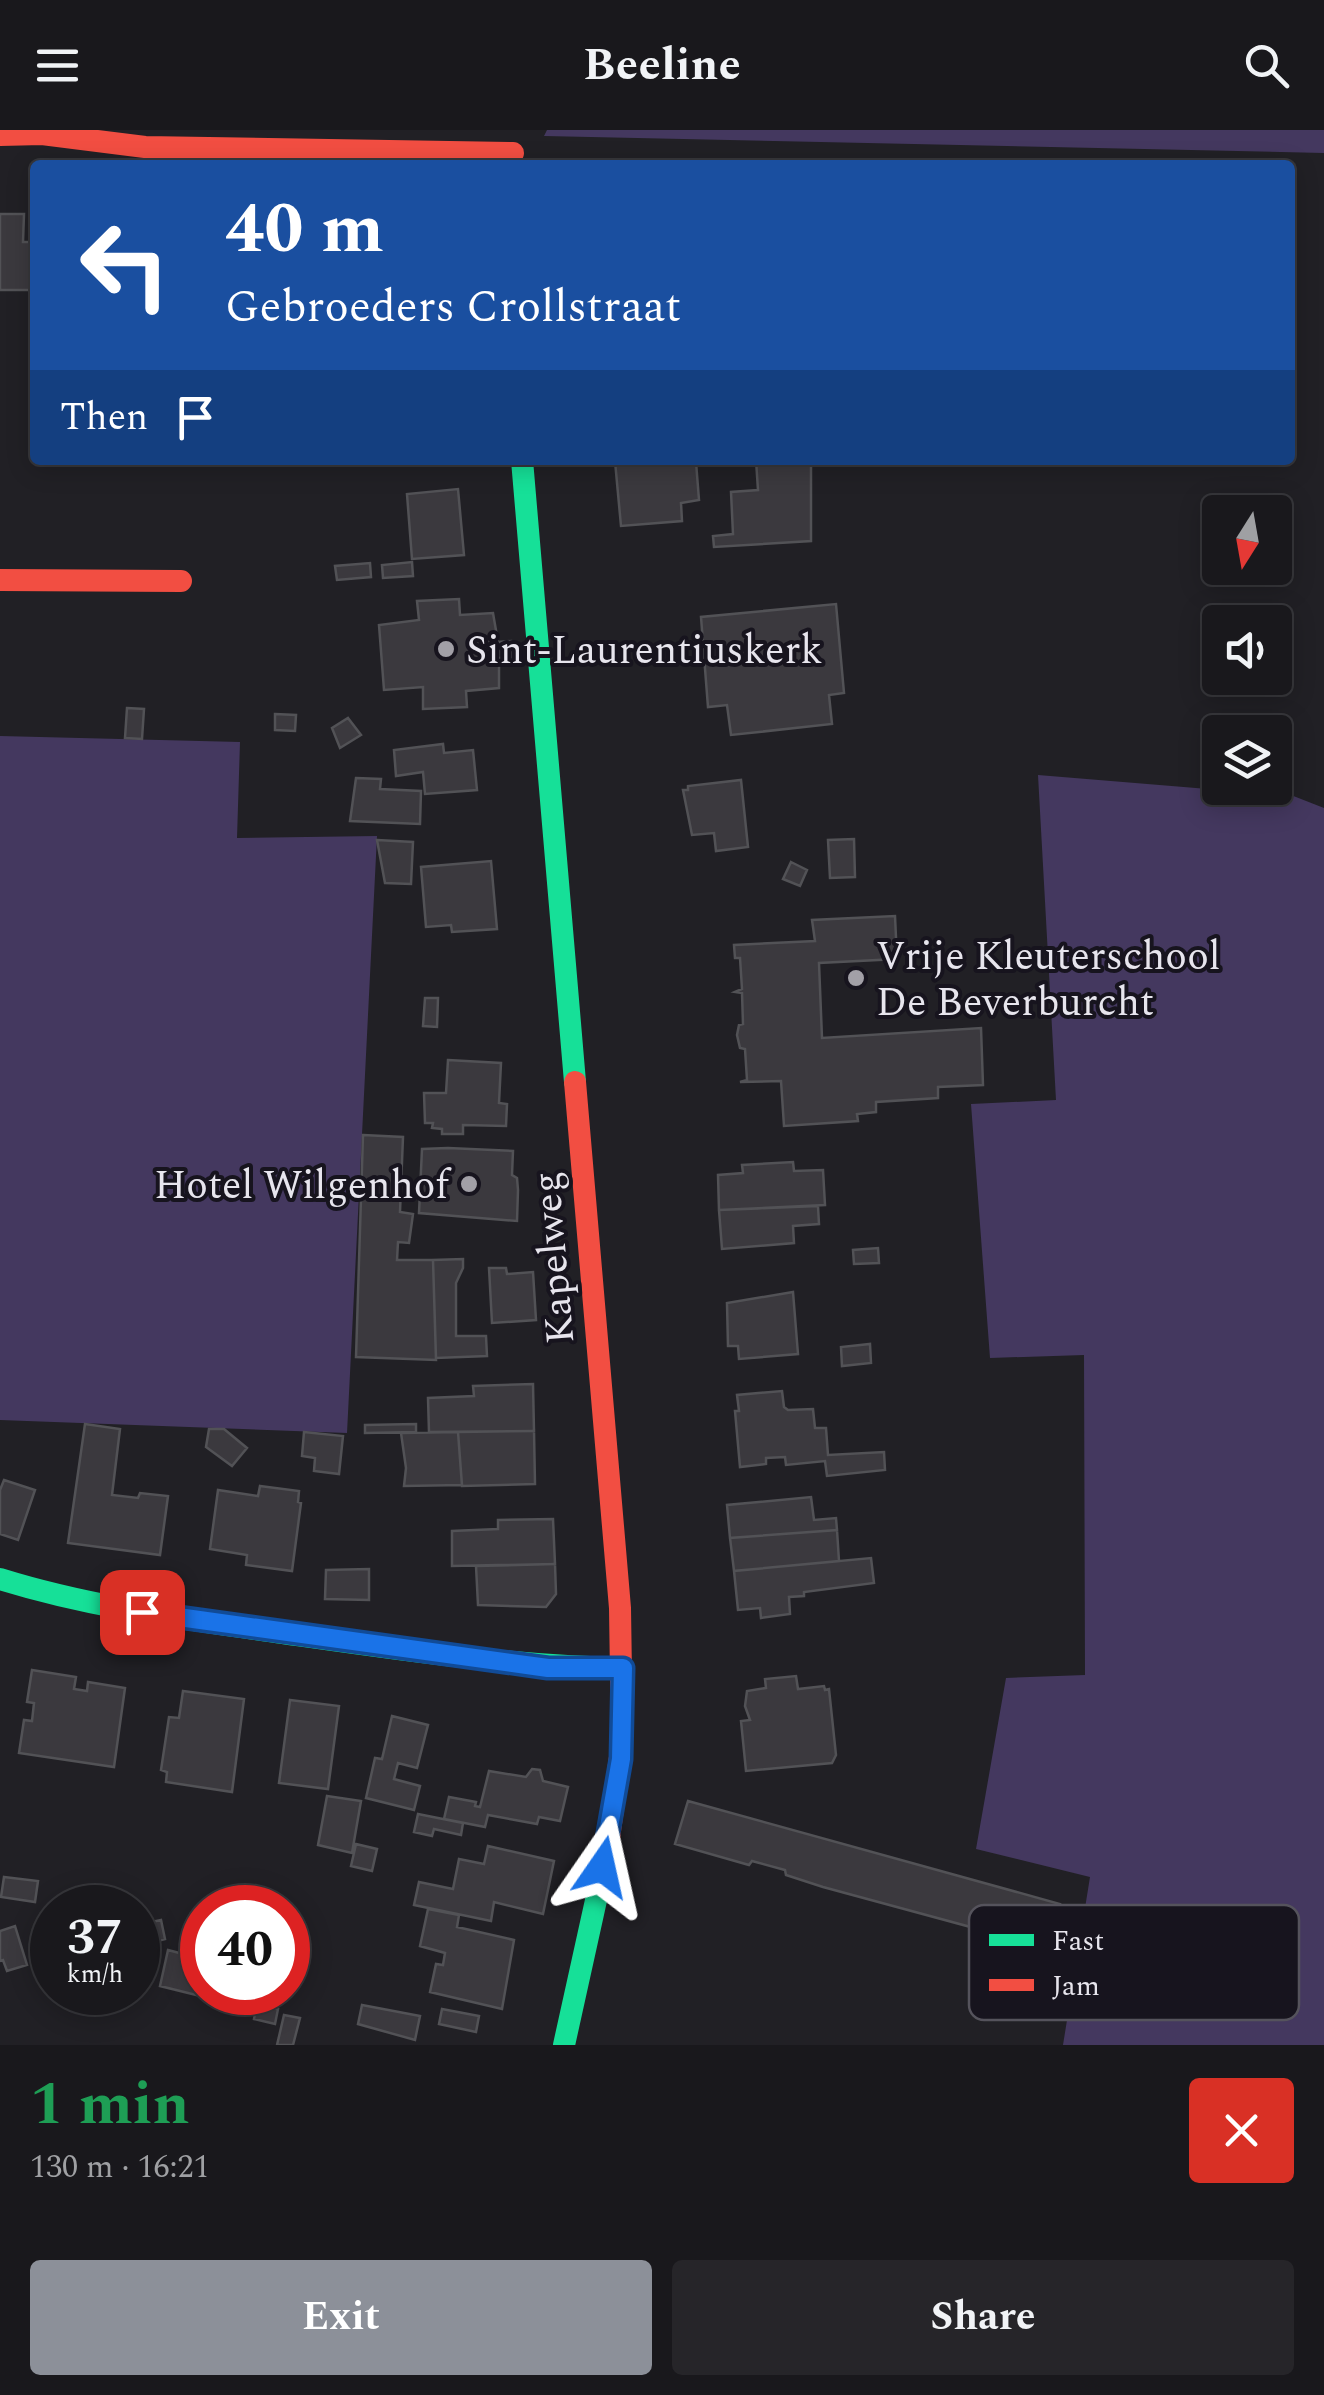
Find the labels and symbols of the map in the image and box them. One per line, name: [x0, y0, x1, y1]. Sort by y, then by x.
north arrow: [1202, 495, 1292, 585]
place label: Sint-Laurentiuskerk: [466, 621, 823, 682]
marker: Sint-Laurentiuskerk: [435, 638, 457, 660]
place label: Vrije Kleuterschool De Beverburcht: [876, 927, 1221, 1034]
marker: Vrije Kleuterschool De Beverburcht: [845, 967, 867, 989]
place label: Hotel Wilgenhof: [154, 1156, 452, 1217]
street label: Kapelweg: [517, 1169, 592, 1347]
marker: Hotel Wilgenhof: [458, 1173, 480, 1195]
pin: [100, 1570, 185, 1655]
position arrow: [550, 1815, 654, 1919]
speed limit sign: 40: [180, 1885, 310, 2015]
legend: [969, 1905, 1299, 2020]
text: Fast: [1052, 1920, 1104, 1963]
text: Jam: [1052, 1965, 1100, 2008]

